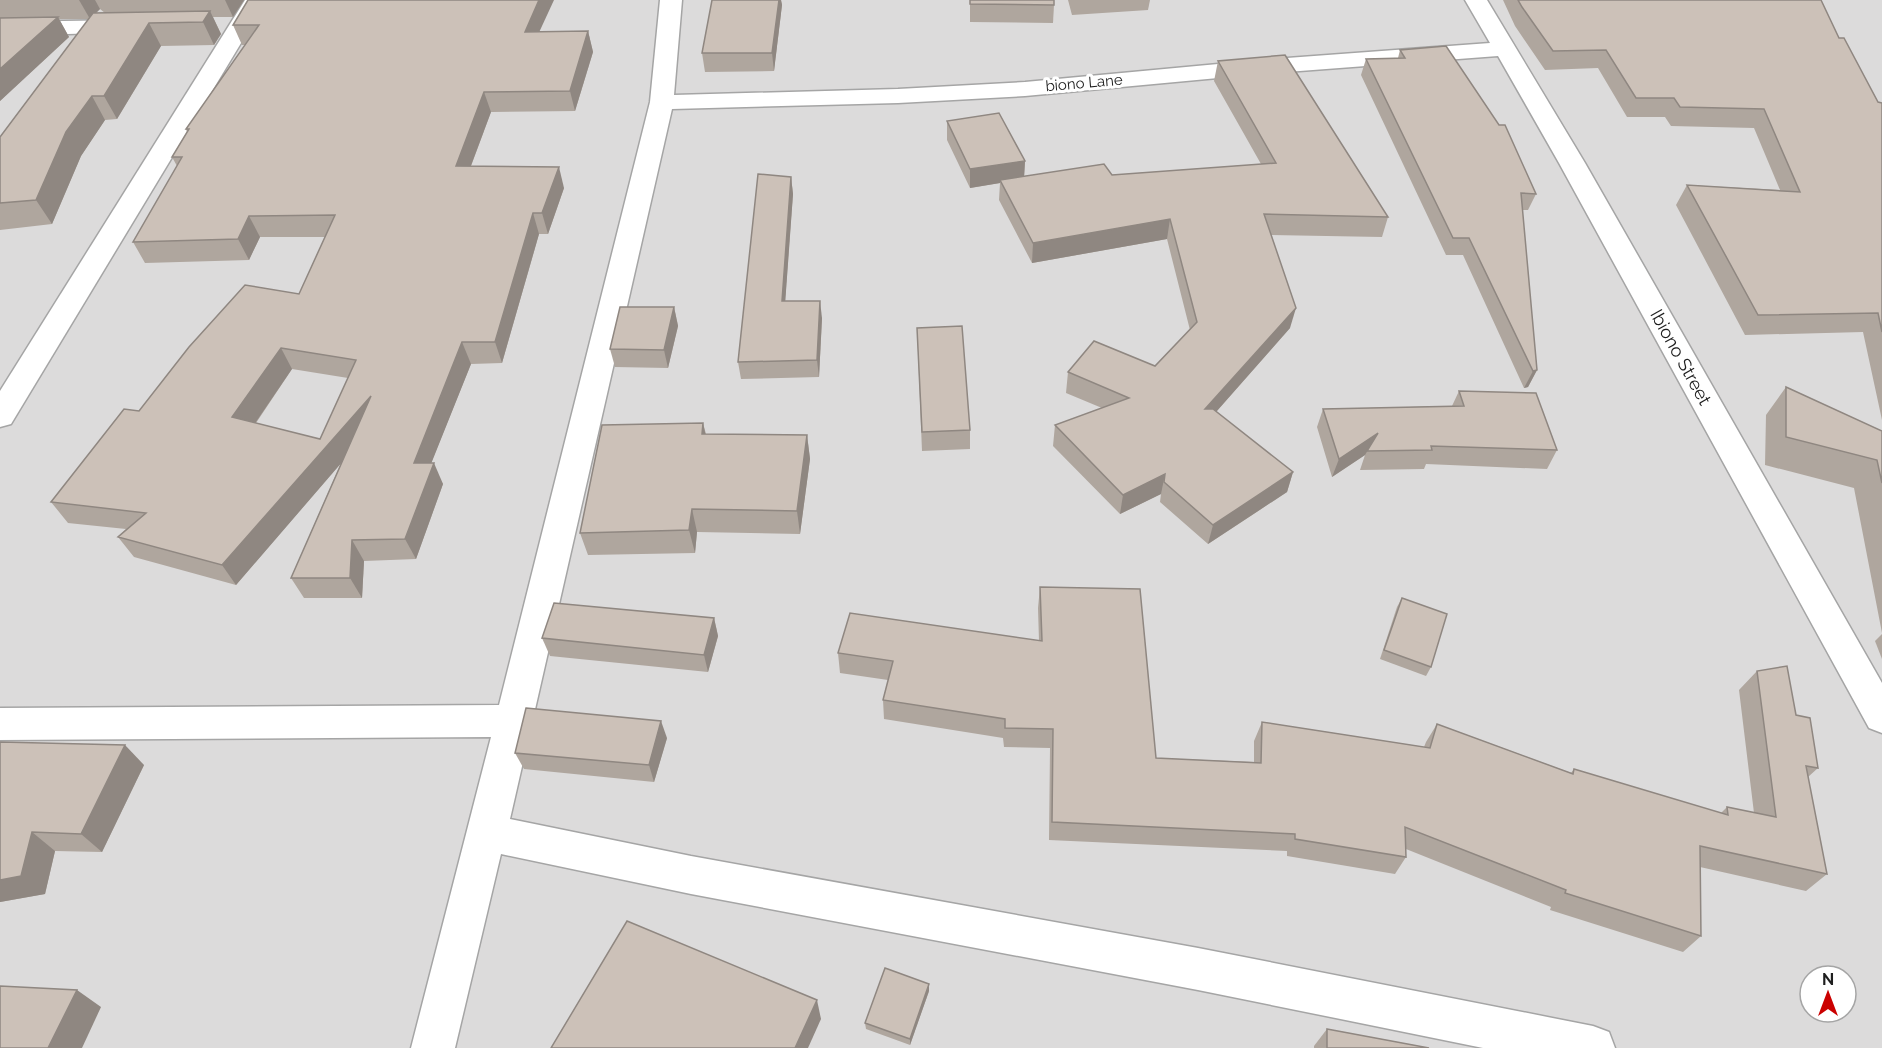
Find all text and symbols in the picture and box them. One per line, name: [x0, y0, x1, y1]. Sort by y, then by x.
street label: biono Lane: [1045, 71, 1124, 95]
street label: Ibiono Street: [1646, 306, 1716, 408]
north arrow: [1798, 964, 1858, 1024]
text: N: [1822, 970, 1834, 989]

